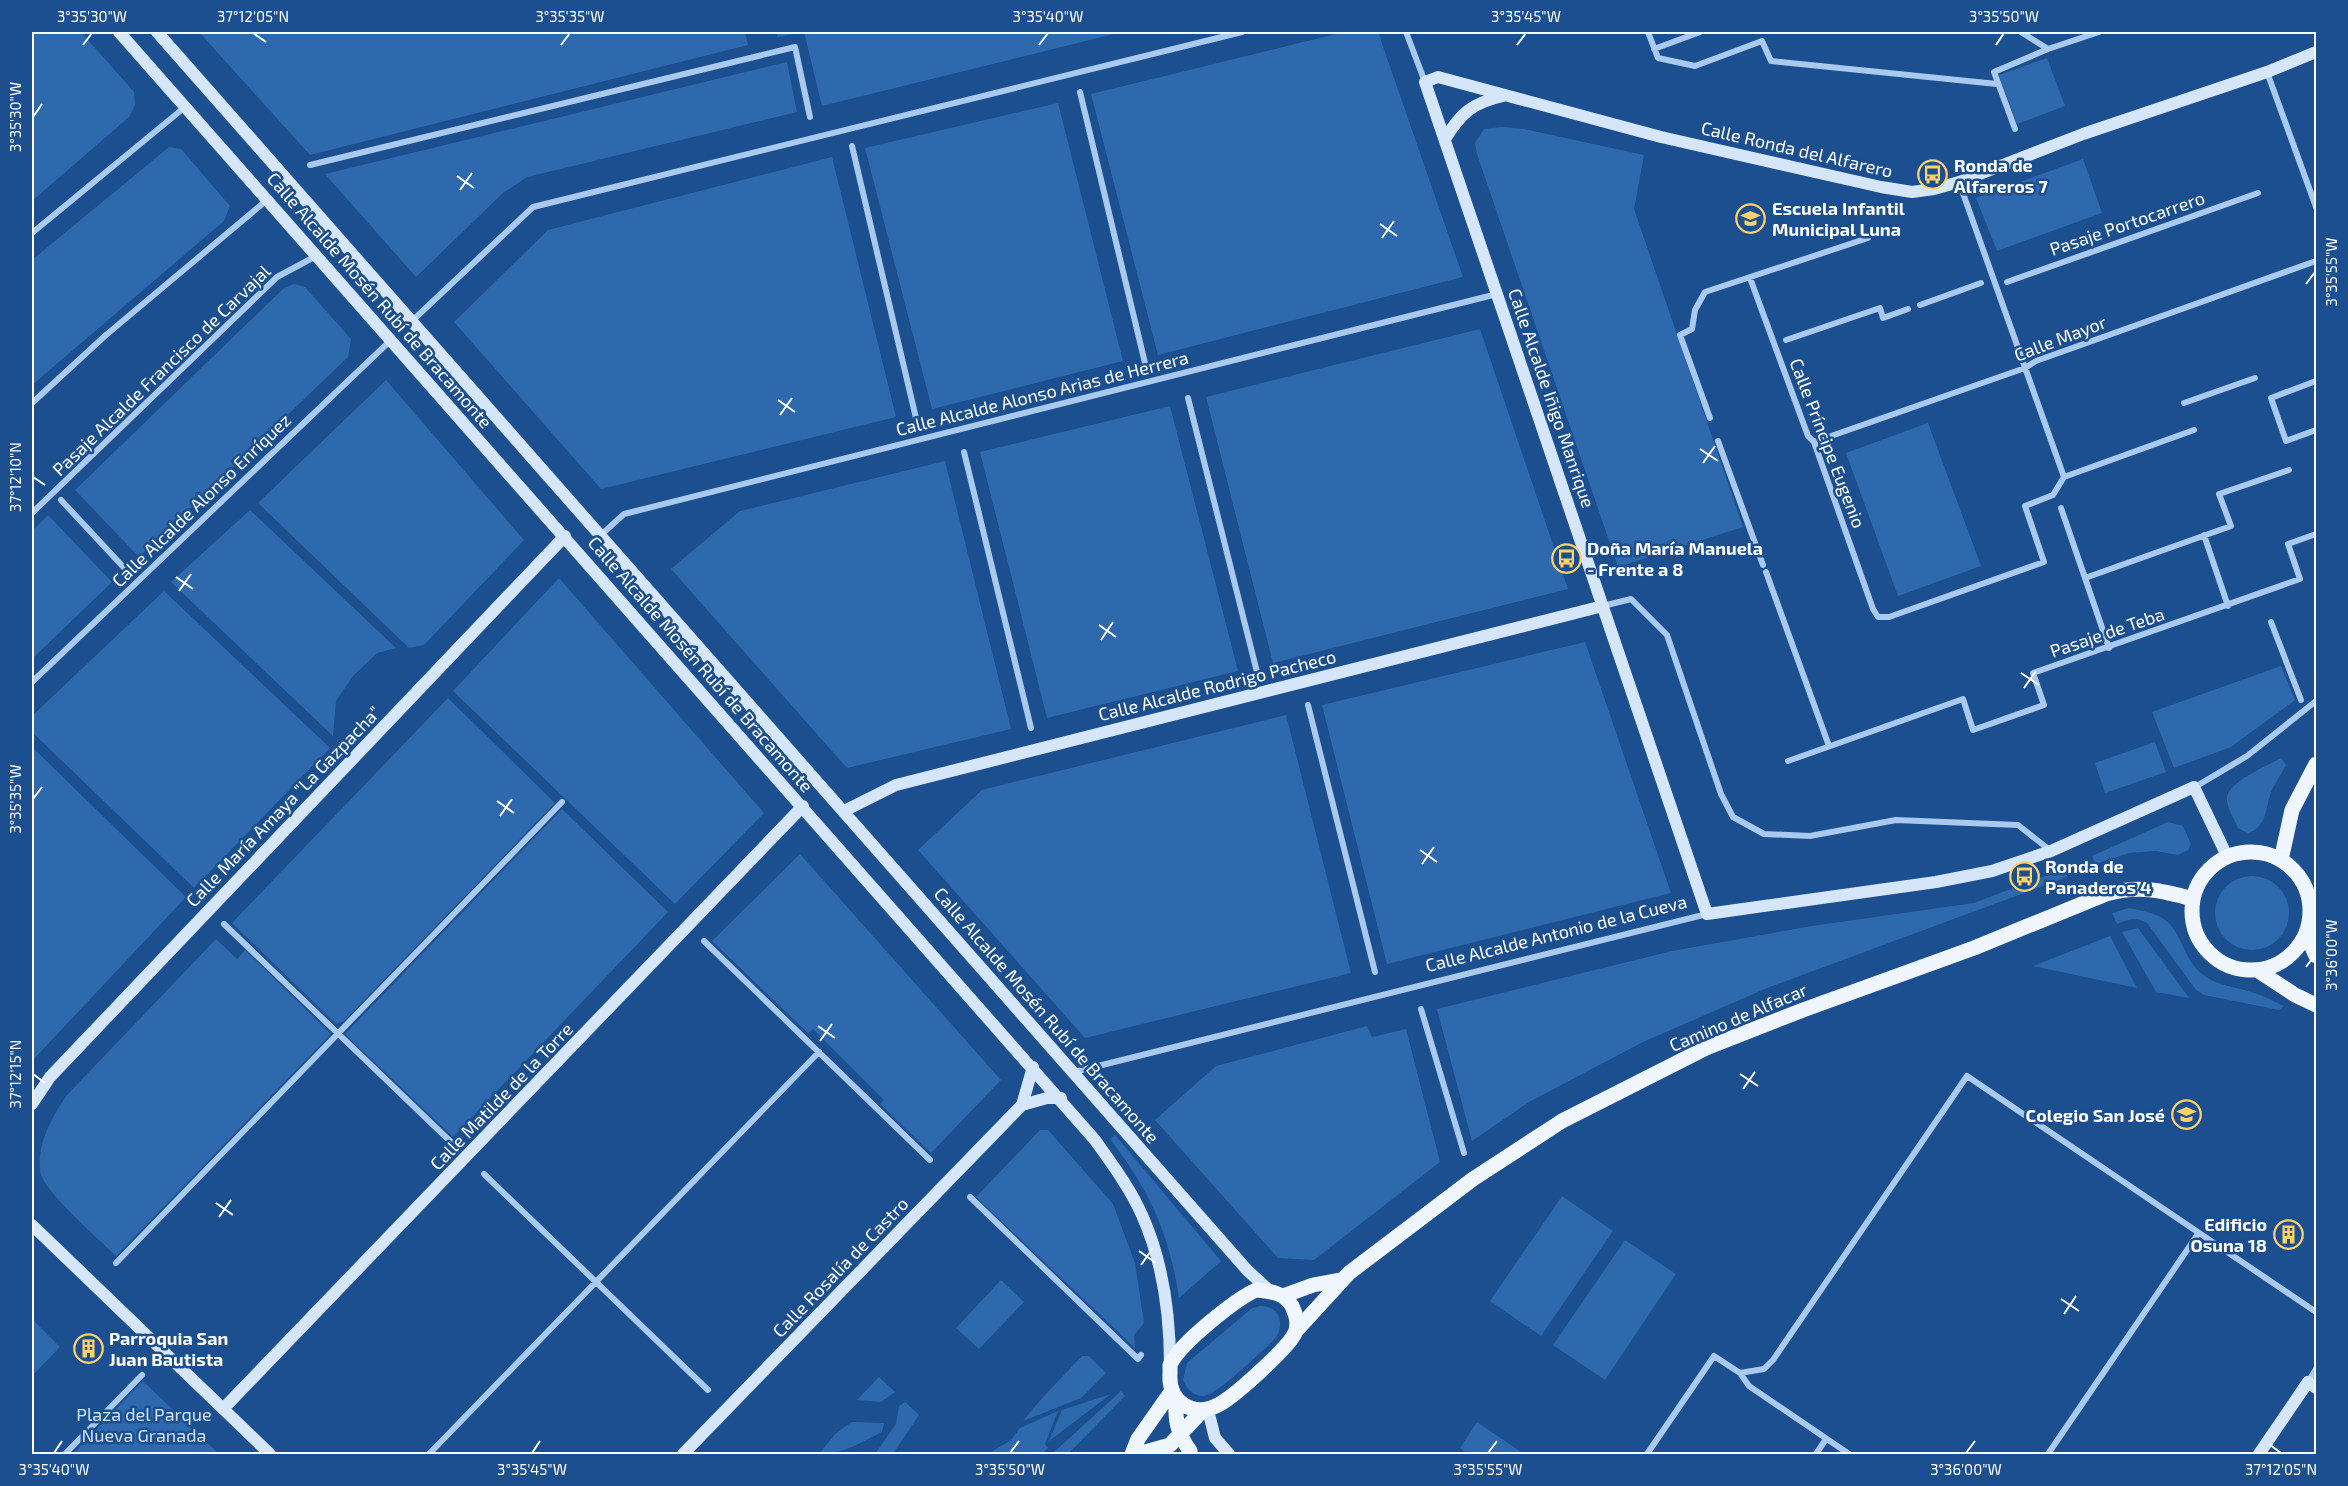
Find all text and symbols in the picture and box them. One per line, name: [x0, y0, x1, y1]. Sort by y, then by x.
text: 3°35'30"W: [57, 7, 127, 25]
text: 37°12'05"N: [217, 7, 289, 25]
text: 3°35'35"W: [535, 7, 605, 25]
text: 3°35'40"W: [1013, 7, 1083, 25]
text: 3°35'45"W: [1491, 7, 1561, 25]
text: 3°35'50"W: [1969, 7, 2039, 25]
text: 3°35'30"W: [6, 82, 24, 152]
street label: Calle Ronda del Alfarero: [1699, 116, 1895, 182]
place label: Ronda de Alfareros 7: [1954, 154, 2048, 197]
bus stop icon: Ronda de Alfareros 7: [1917, 159, 1949, 191]
street label: Calle Alcalde Mosén Rubí de Bracamonte: [263, 168, 497, 432]
street label: Pasaje Portocarrero: [2047, 186, 2207, 260]
place label: Escuela Infantil Municipal Luna: [1772, 197, 1905, 240]
school or university icon: Escuela Infantil Municipal Luna: [1735, 202, 1767, 234]
text: 3°35'55"W: [2322, 238, 2340, 306]
street label: Pasaje Alcalde Francisco de Carvajal: [47, 259, 275, 480]
street label: Calle Alcalde Iñigo Manrique: [1504, 285, 1600, 511]
street label: Calle Mayor: [2011, 310, 2109, 366]
street label: Calle Alcalde Alonso Arias de Herrera: [893, 346, 1191, 440]
street label: Calle Príncipe Eugenio: [1786, 355, 1870, 531]
street label: Calle Alcalde Alonso Enríquez: [107, 409, 295, 591]
text: 37°12'10"N: [6, 442, 24, 512]
street label: Calle Alcalde Mosén Rubí de Bracamonte: [584, 532, 818, 796]
place label: Doña María Manuela - Frente a 8: [1587, 537, 1763, 580]
bus stop icon: Doña María Manuela - Frente a 8: [1550, 542, 1582, 574]
street label: Pasaje de Teba: [2047, 602, 2167, 662]
street label: Calle Alcalde Rodrigo Pacheco: [1096, 645, 1338, 725]
street label: Calle María Amaya "La Gazpacha": [181, 701, 385, 911]
text: 3°35'35"W: [6, 764, 24, 834]
place label: Ronda de Panaderos 4: [2045, 855, 2151, 898]
bus stop icon: Ronda de Panaderos 4: [2008, 860, 2040, 892]
street label: Calle Alcalde Mosén Rubí de Bracamonte: [930, 883, 1164, 1147]
street label: Calle Alcalde Antonio de la Cueva: [1423, 890, 1689, 976]
text: 3°36'00"W: [2322, 919, 2340, 991]
street label: Camino de Alfacar: [1666, 978, 1810, 1056]
street label: Calle Matilde de la Torre: [425, 1018, 577, 1174]
text: 37°12'15"N: [6, 1040, 24, 1108]
school or university icon: Colegio San José: [2170, 1099, 2202, 1131]
place label: Colegio San José: [2026, 1104, 2165, 1126]
street label: Calle Rosalía de Castro: [768, 1193, 912, 1341]
place label: Edificio Osuna 18: [2190, 1213, 2267, 1256]
building icon: Edificio Osuna 18: [2272, 1218, 2304, 1250]
place label: Parroquia San Juan Bautista: [109, 1327, 228, 1370]
building icon: Parroquia San Juan Bautista: [72, 1332, 104, 1364]
park label: Plaza del Parque Nueva Granada: [76, 1403, 212, 1446]
text: 3°35'40"W: [19, 1460, 89, 1478]
text: 3°35'45"W: [497, 1460, 567, 1478]
text: 3°35'50"W: [975, 1460, 1045, 1478]
text: 3°35'55"W: [1454, 1460, 1522, 1478]
text: 3°36'00"W: [1930, 1460, 2002, 1478]
text: 37°12'05"N: [2245, 1460, 2317, 1478]

